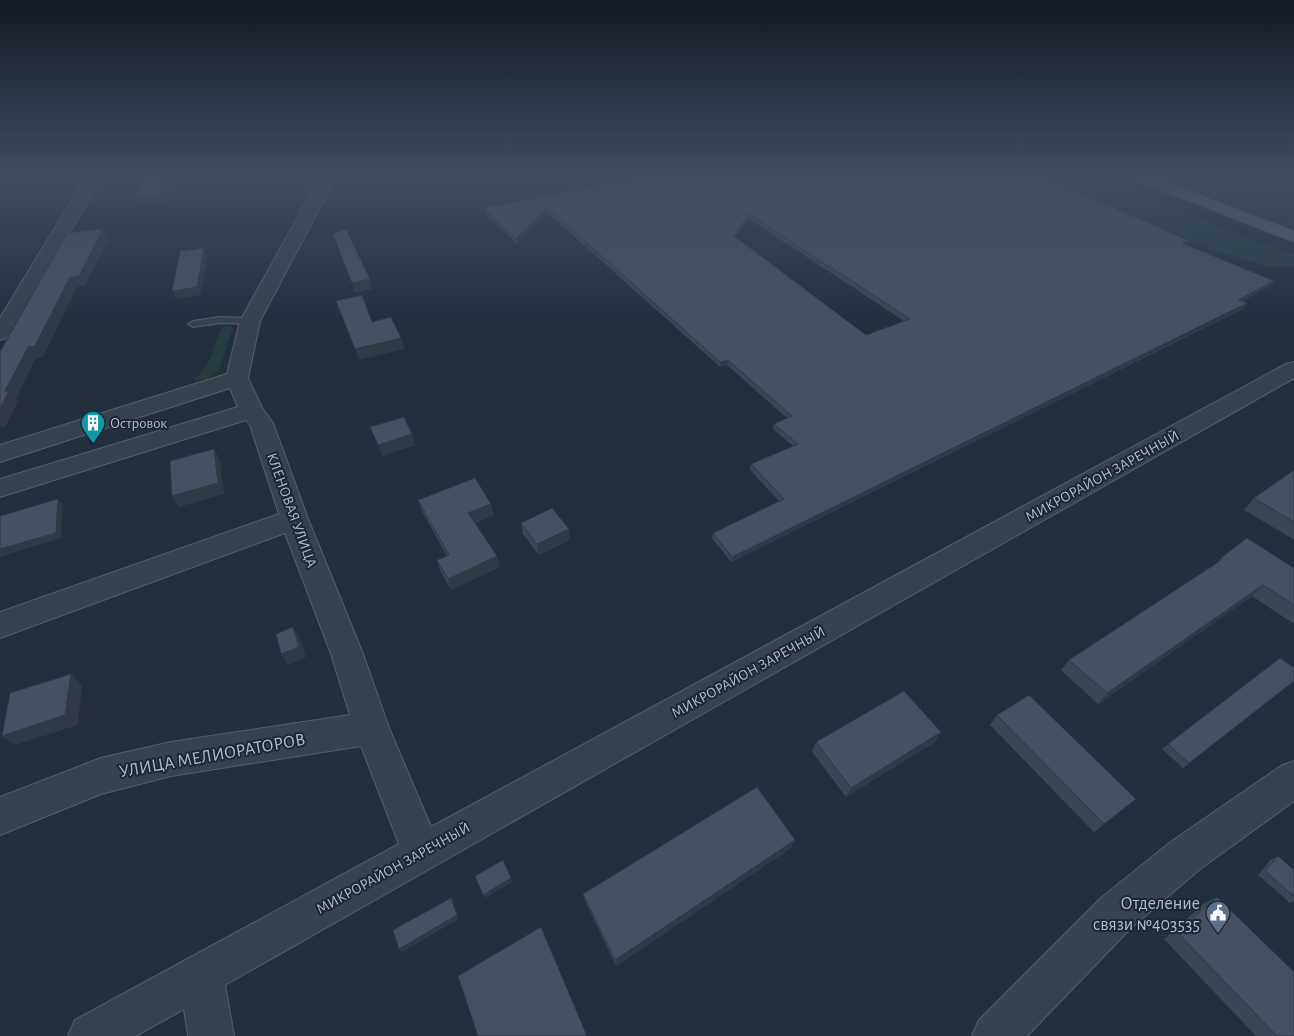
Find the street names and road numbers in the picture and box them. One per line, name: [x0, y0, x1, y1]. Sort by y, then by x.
street label: МИКРОРАЙОН ЗАРЕЧНЫЙ: [1023, 428, 1182, 525]
street label: КЛЕНОВАЯ УЛИЦА: [264, 451, 319, 570]
street label: МИКРОРАЙОН ЗАРЕЧНЫЙ: [669, 624, 828, 721]
street label: УЛИЦА МЕЛИОРАТОРОВ: [118, 731, 307, 781]
street label: МИКРОРАЙОН ЗАРЕЧНЫЙ: [314, 820, 473, 917]

